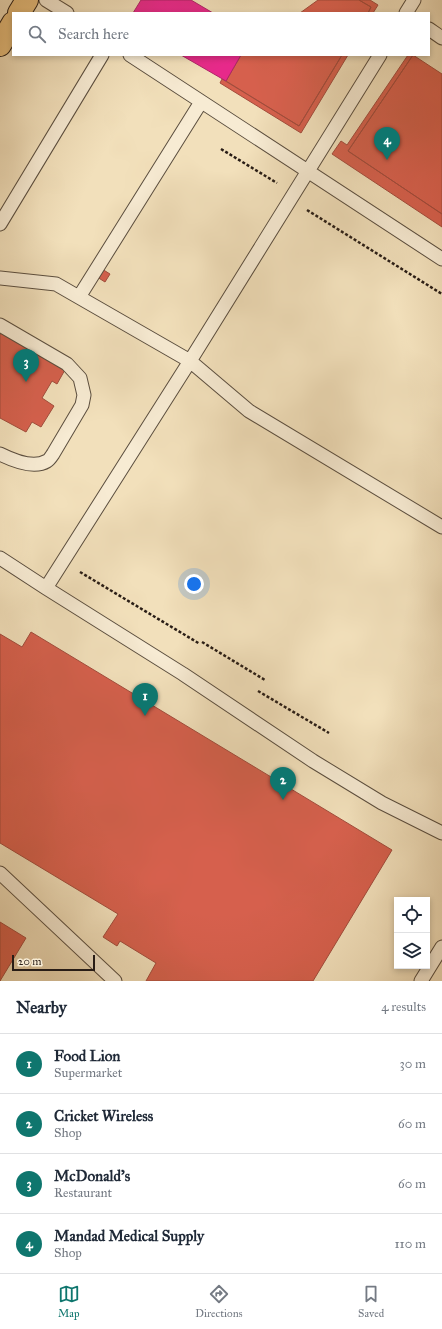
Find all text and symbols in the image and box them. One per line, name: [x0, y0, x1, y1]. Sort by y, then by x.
search box: [12, 12, 430, 56]
icon: search: [26, 23, 48, 45]
text: Search here: [58, 25, 129, 43]
pin: 4: [374, 127, 400, 160]
pin: 3: [13, 349, 39, 382]
your location: [184, 574, 204, 594]
pin: 1: [132, 683, 158, 716]
pin: 2: [270, 767, 296, 800]
map controls: [394, 897, 430, 969]
button: locate: [394, 897, 430, 933]
button: layers: [394, 933, 430, 969]
scale bar: [12, 953, 95, 972]
text: 20 m: [18, 955, 41, 968]
text: Nearby: [16, 997, 67, 1018]
text: 4 results: [381, 999, 426, 1015]
text: Food Lion: [54, 1047, 121, 1065]
text: 1: [26, 1056, 32, 1072]
text: 30 m: [400, 1056, 426, 1072]
text: Supermarket: [54, 1065, 122, 1081]
text: Cricket Wireless: [54, 1107, 153, 1125]
text: 2: [26, 1116, 32, 1132]
text: 60 m: [398, 1116, 426, 1132]
text: Shop: [54, 1125, 82, 1141]
text: McDonald's: [54, 1167, 130, 1185]
text: 3: [26, 1176, 32, 1192]
text: 60 m: [398, 1176, 426, 1192]
text: Restaurant: [54, 1185, 112, 1201]
text: Mandad Medical Supply: [54, 1227, 204, 1245]
text: 4: [25, 1236, 33, 1252]
text: 110 m: [394, 1236, 426, 1252]
text: Shop: [54, 1245, 82, 1261]
tab: Map: [58, 1283, 80, 1320]
tab: Directions: [195, 1283, 243, 1320]
tab: Saved: [358, 1283, 384, 1320]

